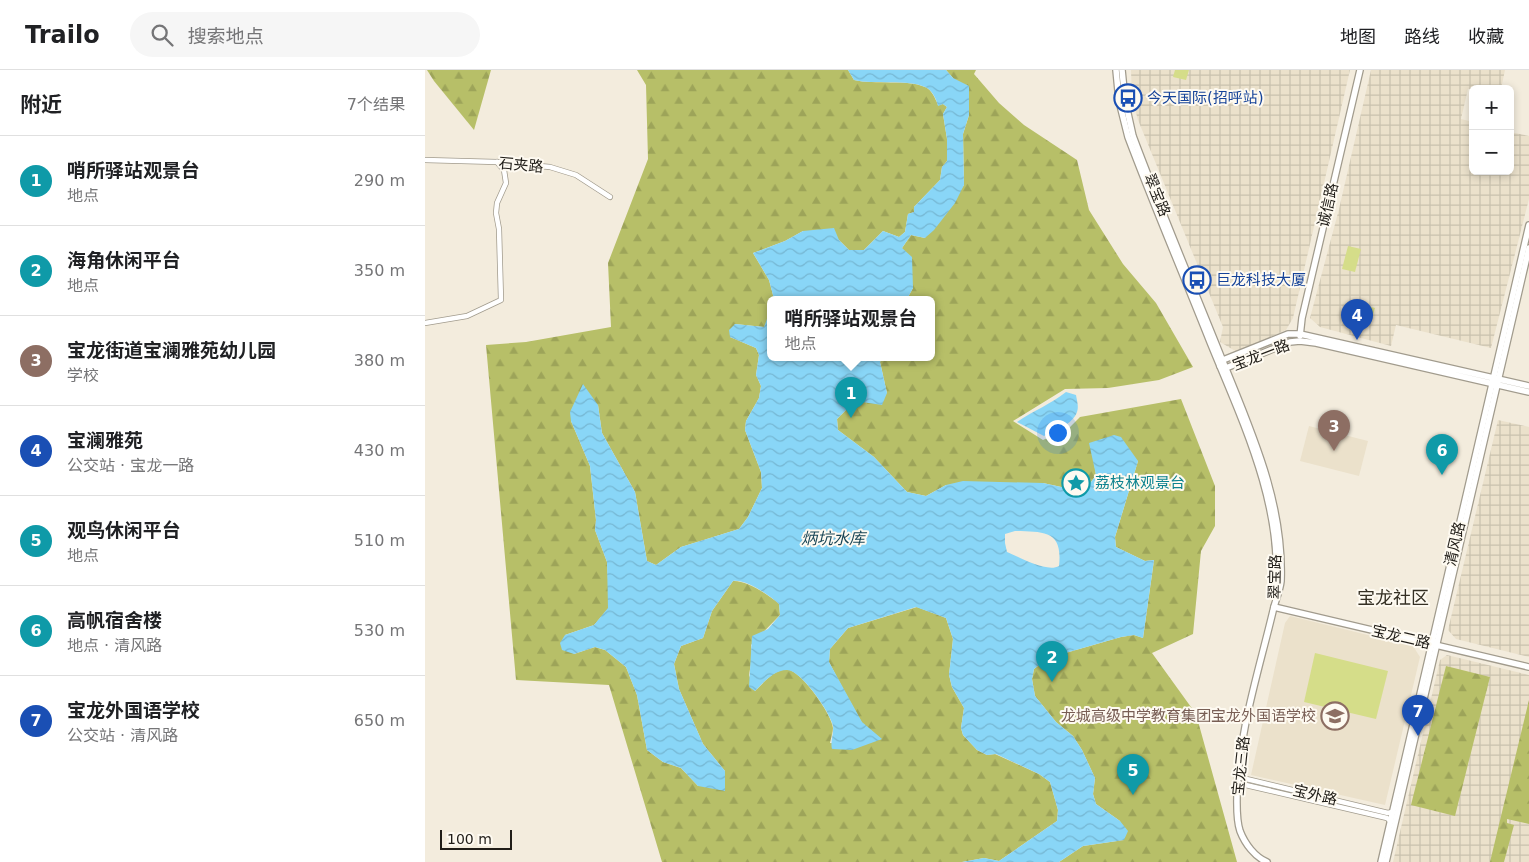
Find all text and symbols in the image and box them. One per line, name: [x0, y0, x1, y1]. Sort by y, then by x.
search box: [130, 12, 480, 57]
text: Trailo: [25, 21, 100, 49]
icon: search: [148, 21, 176, 49]
text: 搜索地点: [188, 25, 264, 47]
text: 地图: [1340, 26, 1376, 47]
text: 路线: [1404, 26, 1440, 47]
text: 收藏: [1468, 26, 1504, 47]
bus stop icon: 今天国际(招呼站): [1113, 83, 1143, 113]
map controls: [1469, 85, 1514, 175]
button: +: [1469, 85, 1514, 130]
place label: 今天国际(招呼站): [1147, 89, 1264, 107]
text: 附近: [20, 93, 62, 117]
text: 7个结果: [347, 95, 405, 114]
button: −: [1469, 130, 1514, 175]
street label: 石夹路: [498, 154, 544, 176]
text: 哨所驿站观景台: [67, 159, 200, 181]
text: 1: [30, 171, 42, 190]
text: 290 m: [354, 171, 405, 190]
street label: 翠宝路: [1140, 171, 1174, 219]
street label: 诚信路: [1314, 181, 1342, 229]
text: 地点: [67, 186, 99, 205]
text: 海角休闲平台: [67, 249, 181, 271]
text: 2: [30, 261, 42, 280]
text: 350 m: [354, 261, 405, 280]
bus stop icon: 巨龙科技大厦: [1182, 265, 1212, 295]
place label: 巨龙科技大厦: [1216, 271, 1306, 289]
text: 地点: [67, 276, 99, 295]
popup: [767, 296, 935, 361]
pin: 4: [1341, 299, 1373, 340]
text: 哨所驿站观景台: [784, 307, 918, 329]
text: 地点: [784, 334, 817, 353]
street label: 宝龙一路: [1230, 336, 1292, 374]
text: 宝龙街道宝澜雅苑幼儿园: [67, 339, 276, 361]
text: 3: [30, 351, 42, 370]
text: 380 m: [354, 351, 405, 370]
text: 学校: [67, 366, 99, 385]
pin: 1: [835, 377, 867, 418]
pin: 3: [1318, 410, 1350, 451]
your location: [1045, 420, 1071, 446]
text: 宝澜雅苑: [67, 429, 143, 451]
pin: 6: [1426, 434, 1458, 475]
text: 4: [30, 441, 42, 460]
text: 430 m: [354, 441, 405, 460]
text: 公交站 · 宝龙一路: [67, 456, 194, 475]
place icon: 荔枝林观景台: [1061, 468, 1091, 498]
place label: 荔枝林观景台: [1095, 474, 1185, 492]
text: 观鸟休闲平台: [67, 519, 181, 541]
street label: 清风路: [1441, 520, 1469, 568]
water label: 炳坑水库: [801, 529, 868, 548]
text: 5: [30, 531, 42, 550]
text: 510 m: [354, 531, 405, 550]
text: 地点: [67, 546, 99, 565]
street label: 翠宝路: [1266, 554, 1284, 600]
district label: 宝龙社区: [1357, 587, 1429, 608]
text: 高帆宿舍楼: [67, 609, 162, 631]
text: 6: [30, 621, 42, 640]
text: 530 m: [354, 621, 405, 640]
street label: 宝龙二路: [1370, 621, 1432, 653]
text: 地点 · 清风路: [67, 636, 162, 655]
pin: 2: [1036, 641, 1068, 682]
pin: 7: [1402, 695, 1434, 736]
text: 宝龙外国语学校: [67, 699, 200, 721]
school or university icon: 龙城高级中学教育集团宝龙外国语学校: [1320, 701, 1350, 731]
place label: 龙城高级中学教育集团宝龙外国语学校: [1061, 707, 1316, 725]
text: 7: [30, 711, 42, 730]
text: 650 m: [354, 711, 405, 730]
text: 公交站 · 清风路: [67, 726, 178, 745]
street label: 宝龙三路: [1229, 735, 1253, 797]
pin: 5: [1117, 754, 1149, 795]
street label: 宝外路: [1291, 781, 1339, 809]
scale bar: [440, 827, 513, 850]
text: 100 m: [447, 831, 492, 847]

